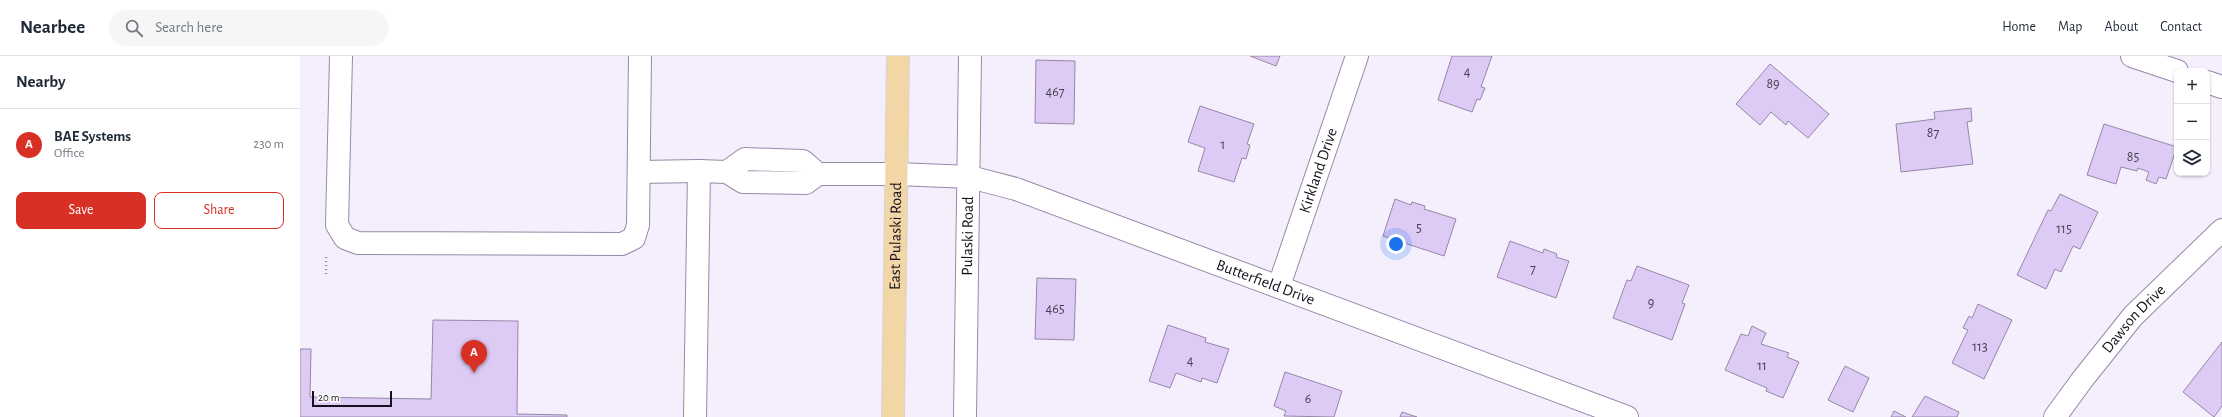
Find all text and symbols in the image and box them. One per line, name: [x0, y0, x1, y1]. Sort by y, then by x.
search box: [109, 10, 389, 46]
icon: search: [123, 17, 145, 39]
text: Nearbee: [20, 18, 85, 37]
text: Search here: [155, 20, 223, 35]
text: Home: [2002, 20, 2036, 34]
text: Map: [2058, 20, 2082, 34]
text: About: [2104, 20, 2138, 34]
text: Contact: [2160, 20, 2202, 34]
house number: 4: [1464, 65, 1471, 79]
map controls: [2174, 68, 2210, 176]
button: +: [2174, 68, 2210, 104]
text: Nearby: [16, 73, 66, 90]
house number: 89: [1766, 77, 1780, 91]
house number: 467: [1045, 85, 1065, 99]
button: −: [2174, 104, 2210, 140]
street label: Kirkland Drive: [1296, 126, 1340, 215]
house number: 87: [1927, 126, 1939, 140]
text: BAE Systems: [54, 129, 131, 144]
text: A: [25, 138, 33, 151]
text: 230 m: [253, 138, 284, 151]
house number: 1: [1221, 138, 1225, 152]
button: layers: [2174, 140, 2210, 176]
text: Office: [54, 147, 84, 160]
house number: 85: [2127, 150, 2139, 164]
street label: East Pulaski Road: [887, 182, 904, 290]
button: Save: [16, 192, 146, 229]
button: Share: [154, 192, 284, 229]
street label: Pulaski Road: [959, 196, 976, 276]
house number: 5: [1416, 221, 1422, 235]
house number: 115: [2056, 222, 2072, 236]
your location: [1386, 234, 1406, 254]
street label: Butterfield Drive: [1214, 257, 1317, 308]
house number: 7: [1530, 262, 1536, 276]
street label: Dawson Drive: [2099, 281, 2168, 356]
house number: 9: [1648, 296, 1654, 310]
house number: 465: [1045, 302, 1065, 316]
pin: A: [461, 340, 487, 373]
house number: 113: [1972, 340, 1988, 354]
house number: 4: [1187, 354, 1194, 368]
house number: 11: [1757, 359, 1767, 373]
scale bar: [312, 389, 392, 408]
text: 20 m: [318, 392, 339, 403]
house number: 6: [1305, 392, 1311, 406]

